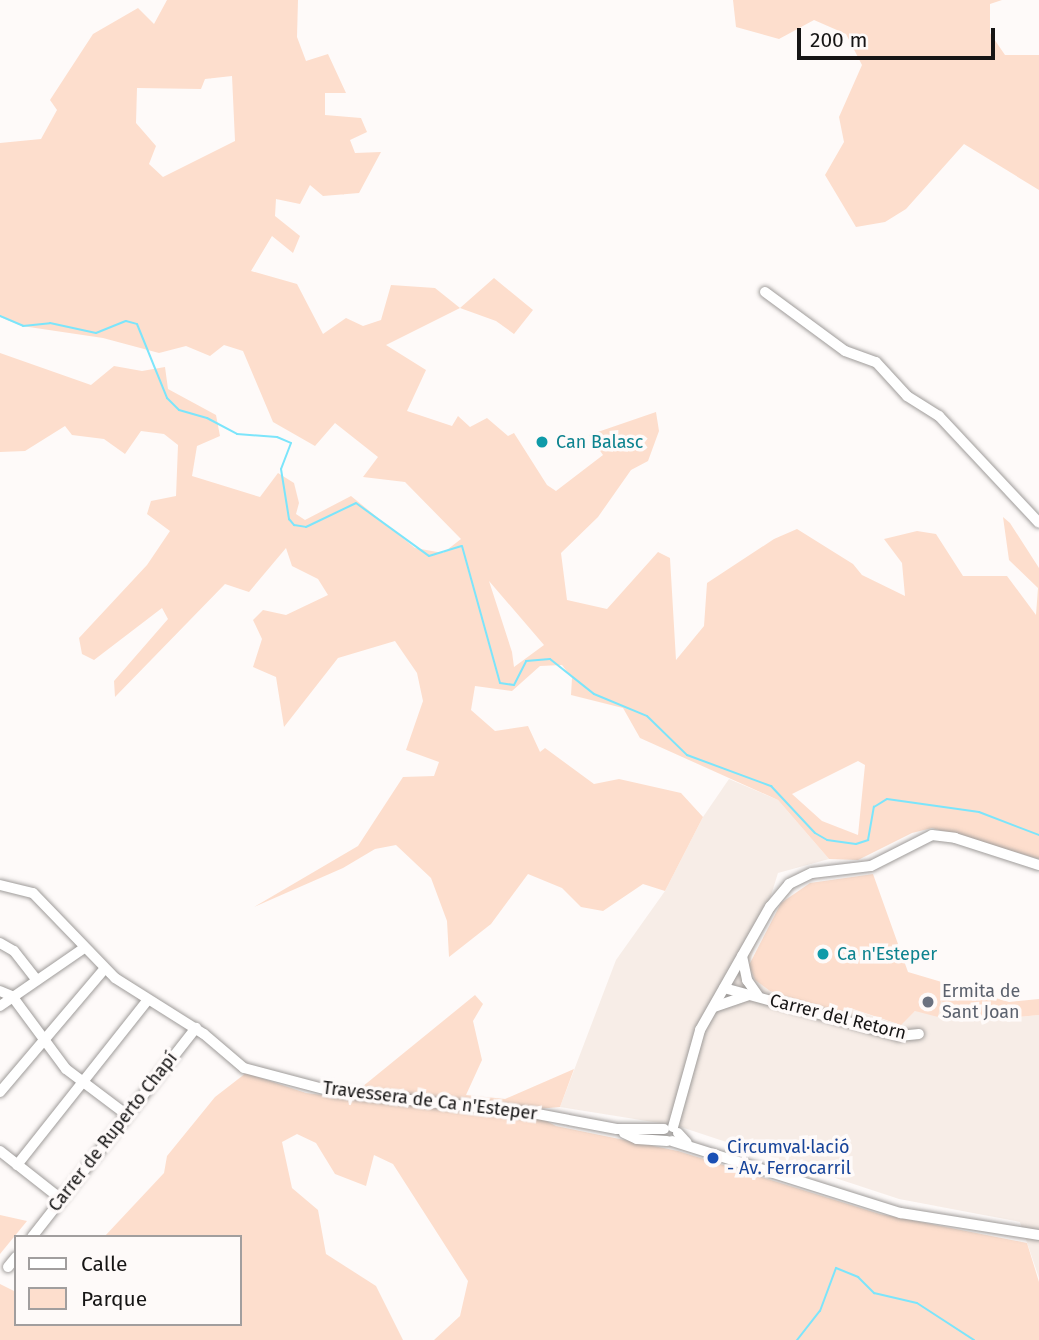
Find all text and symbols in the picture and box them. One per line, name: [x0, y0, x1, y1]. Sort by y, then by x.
scale bar: [801, 14, 999, 58]
text: 200 m: [810, 27, 867, 53]
place label: Can Balasc: [556, 431, 643, 453]
marker: Can Balasc: [534, 434, 550, 450]
place label: Ca n'Esteper: [837, 943, 937, 965]
marker: Ca n'Esteper: [815, 946, 831, 962]
place label: Ermita de Sant Joan: [942, 981, 1020, 1024]
street label: Carrer del Retorn: [768, 990, 908, 1044]
marker: Ermita de Sant Joan: [920, 994, 936, 1010]
street label: Carrer de Ruperto Chapí: [44, 1048, 182, 1216]
street label: Travessera de Ca n'Esteper: [321, 1077, 539, 1125]
place label: Circumval·lació - Av. Ferrocarril: [727, 1137, 851, 1180]
marker: Circumval·lació - Av. Ferrocarril: [705, 1150, 721, 1166]
legend: [14, 1235, 242, 1326]
text: Calle: [81, 1251, 127, 1277]
text: Parque: [81, 1286, 147, 1312]

